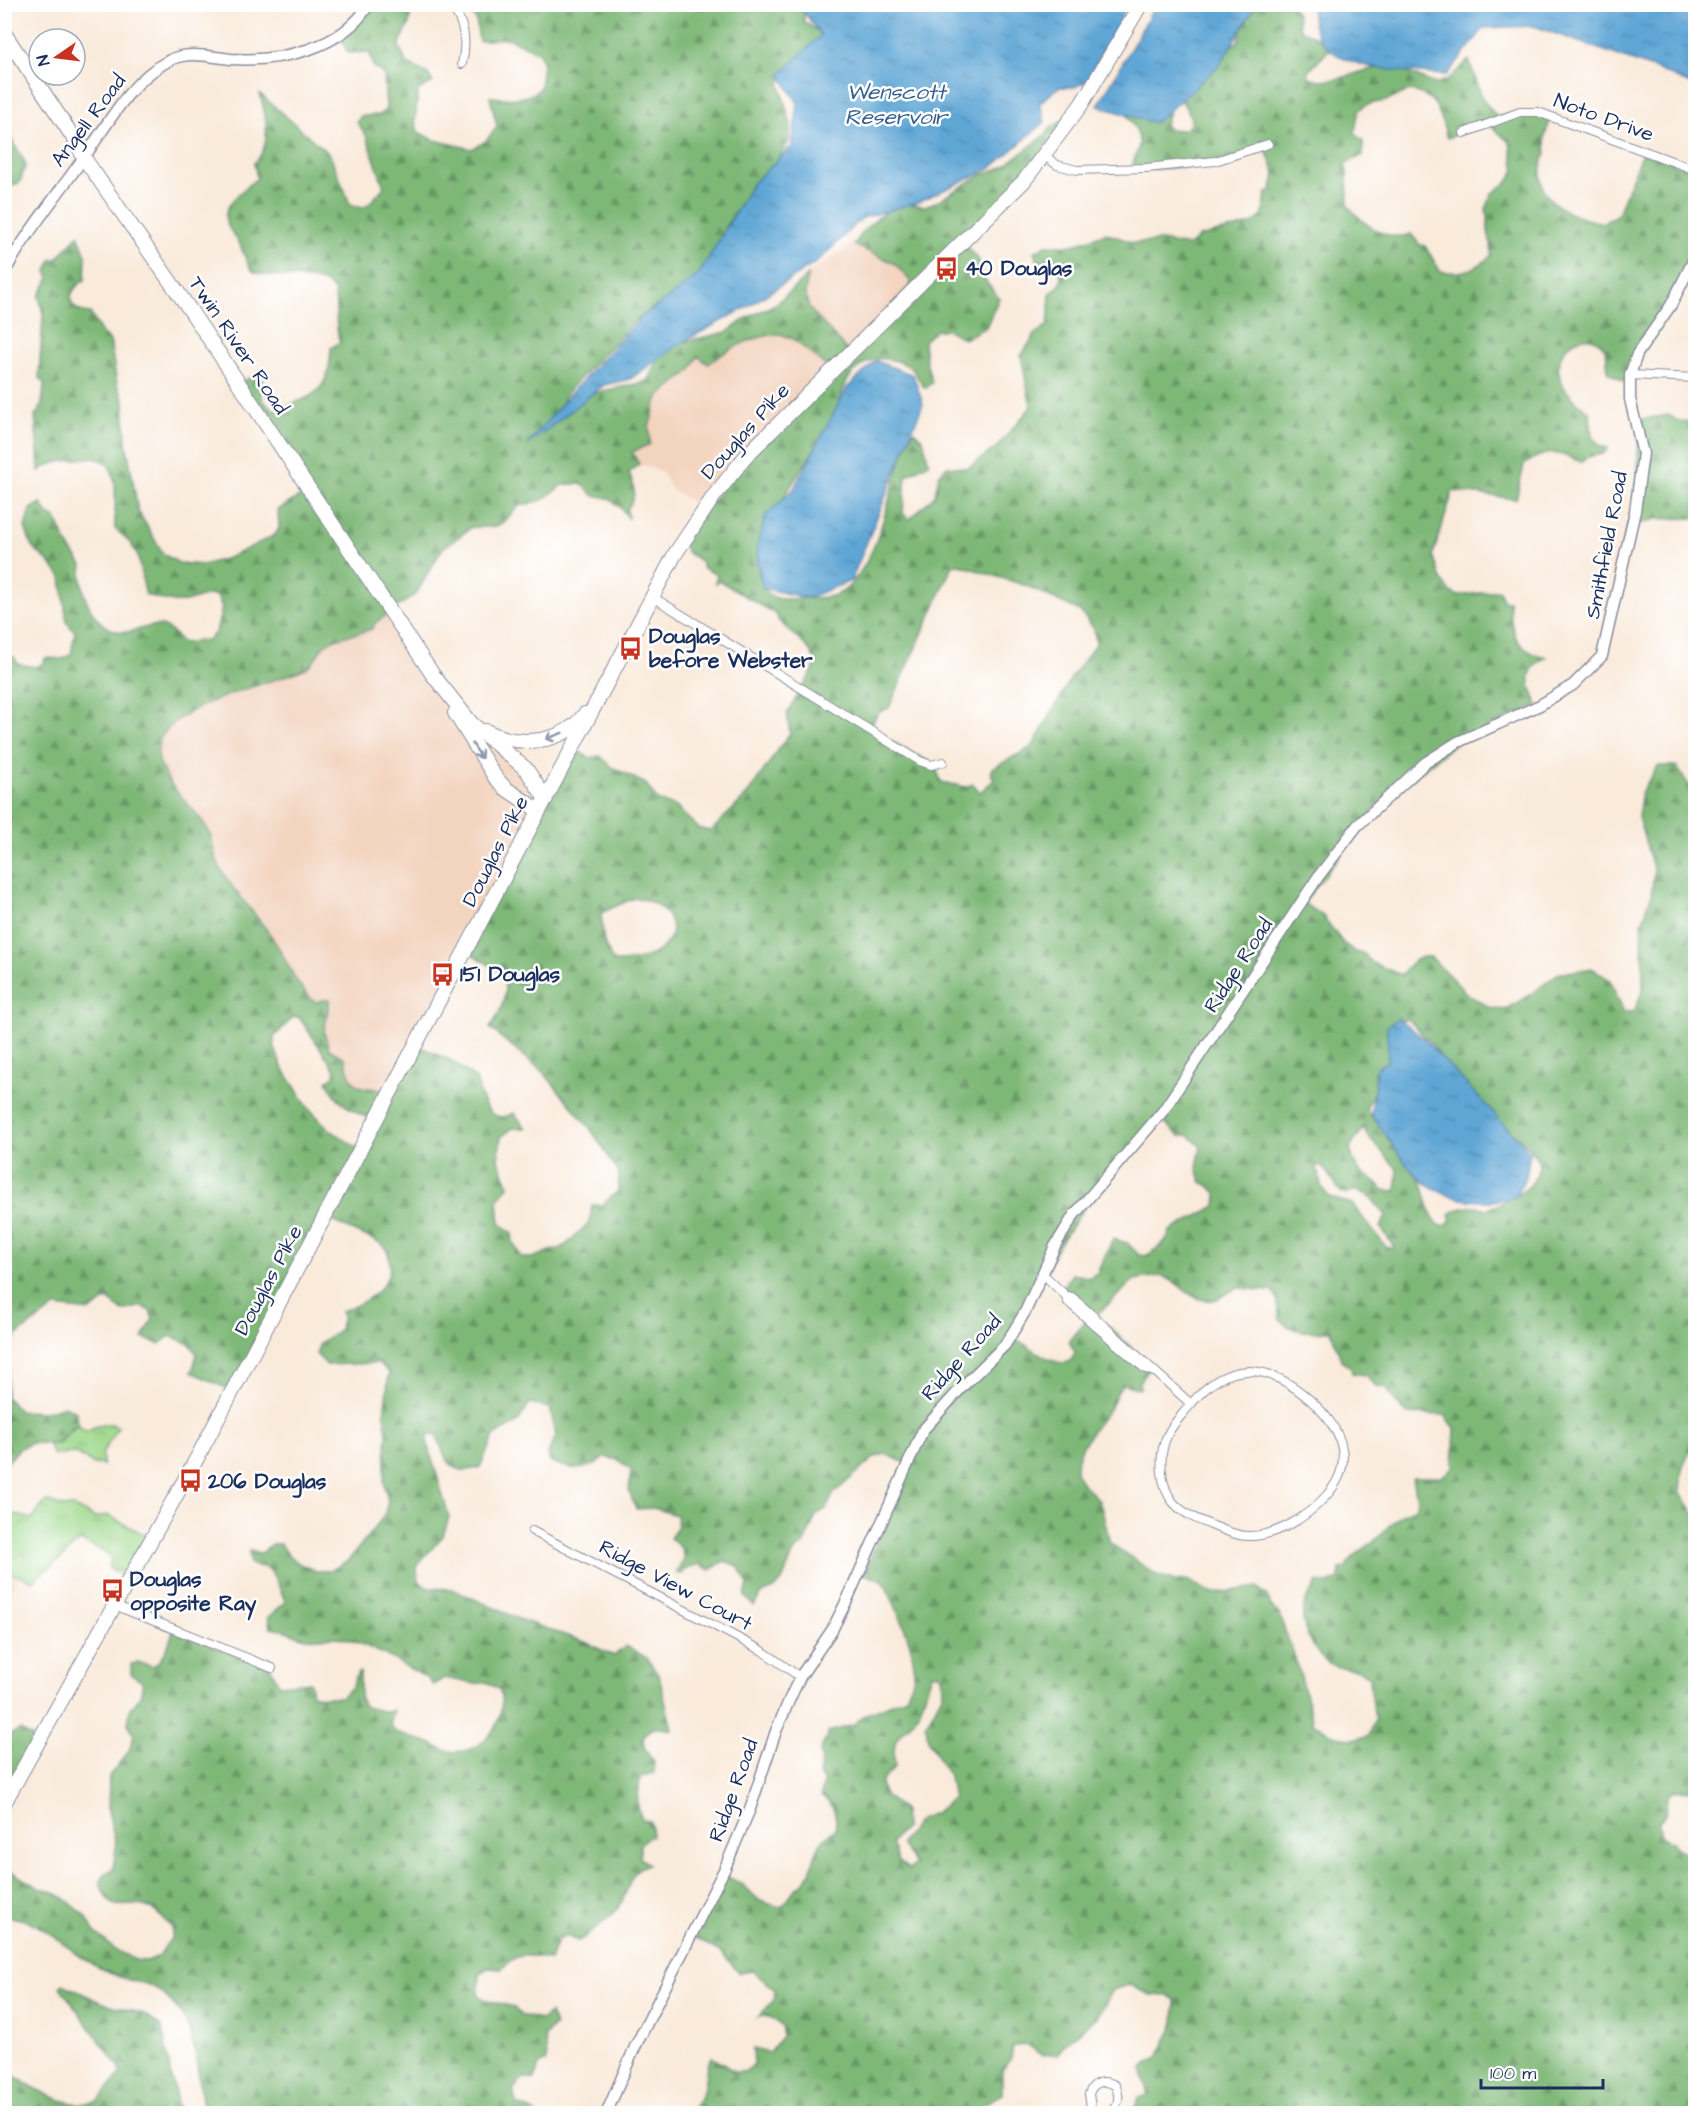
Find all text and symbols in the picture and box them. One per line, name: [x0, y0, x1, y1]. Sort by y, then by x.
north arrow: [27, 27, 87, 87]
text: N: [32, 53, 55, 68]
street label: Angell Road: [44, 68, 135, 174]
water label: Wenscott Reservoir: [845, 77, 950, 133]
street label: Noto Drive: [1550, 86, 1658, 149]
place label: 40 Douglas: [965, 254, 1073, 285]
bus stop icon: 40 Douglas: [934, 255, 960, 281]
street label: Twin River Road: [182, 271, 296, 420]
street label: Douglas Pike: [694, 377, 798, 487]
street label: Smithfield Road: [1578, 469, 1635, 621]
place label: Douglas before Webster: [649, 622, 813, 675]
bus stop icon: Douglas before Webster: [618, 635, 644, 661]
one-way arrow: [546, 731, 564, 742]
one-way arrow: [471, 743, 484, 760]
street label: Douglas Pike: [455, 791, 538, 912]
street label: Ridge Road: [1197, 912, 1282, 1019]
place label: 151 Douglas: [460, 960, 561, 991]
bus stop icon: 151 Douglas: [429, 961, 455, 987]
street label: Douglas Pike: [227, 1220, 311, 1341]
street label: Ridge Road: [915, 1307, 1010, 1408]
place label: 206 Douglas: [207, 1467, 327, 1498]
bus stop icon: 206 Douglas: [177, 1468, 203, 1494]
street label: Ridge View Court: [593, 1533, 758, 1640]
place label: Douglas opposite Ray: [130, 1565, 257, 1621]
bus stop icon: Douglas opposite Ray: [99, 1578, 125, 1604]
street label: Ridge Road: [701, 1734, 767, 1846]
scale bar: [1481, 2052, 1602, 2090]
text: 100 m: [1490, 2061, 1536, 2086]

